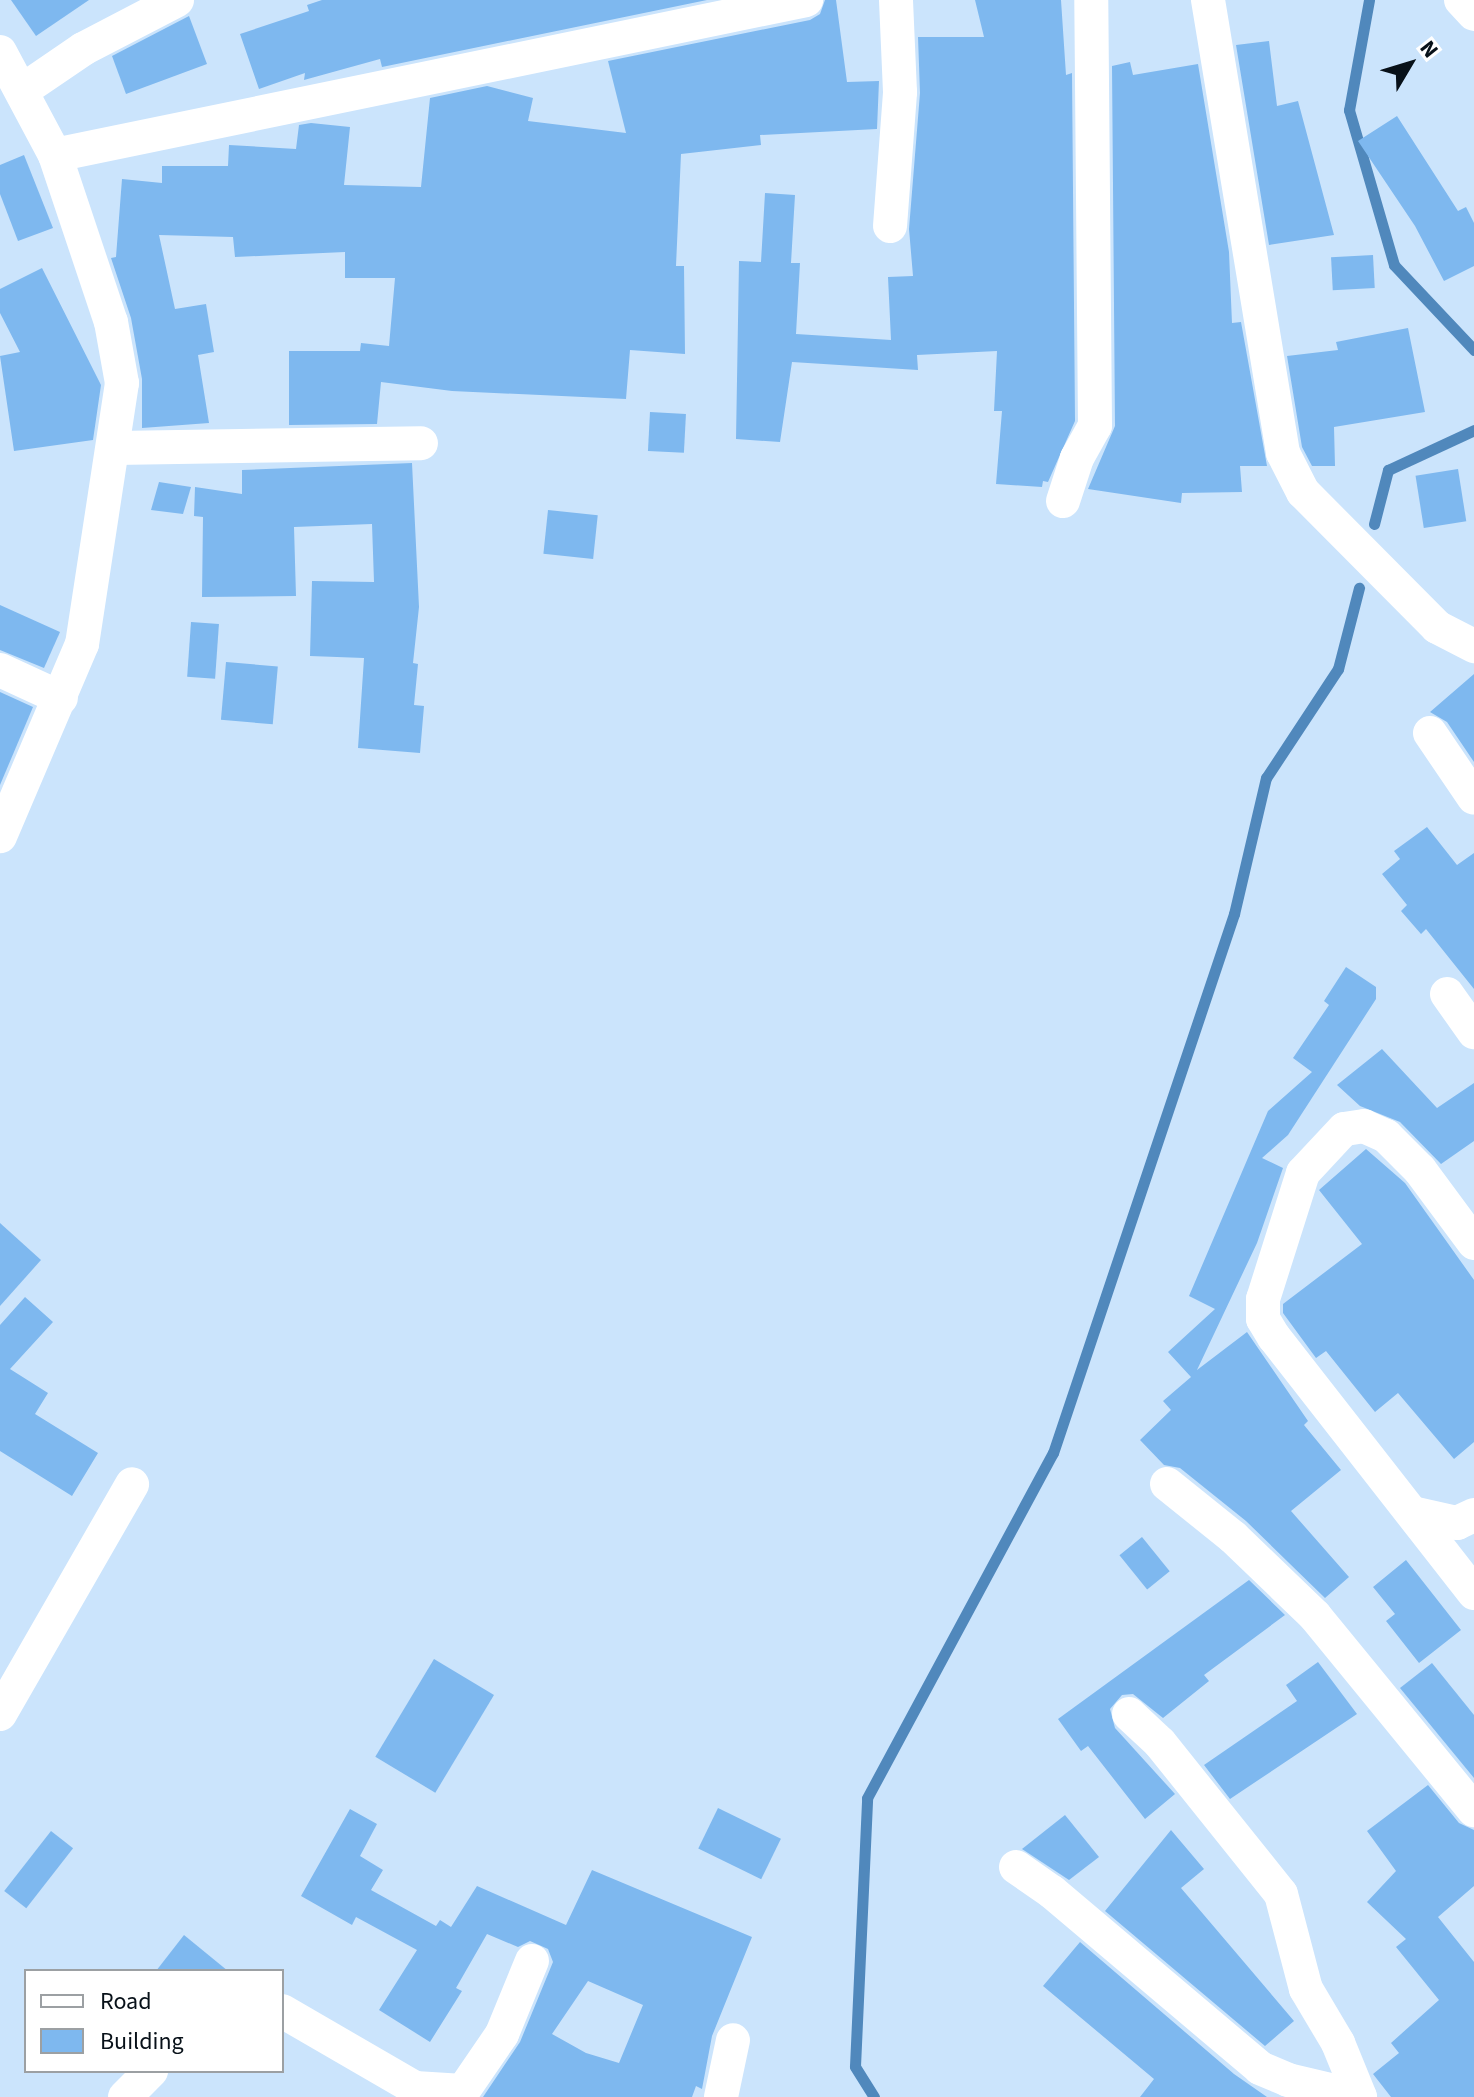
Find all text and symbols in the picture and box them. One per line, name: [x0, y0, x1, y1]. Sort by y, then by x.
north arrow: [1370, 24, 1450, 104]
text: N: [1412, 34, 1446, 65]
legend: [24, 1969, 284, 2073]
text: Road: [100, 1984, 152, 2019]
text: Building: [100, 2024, 184, 2059]

